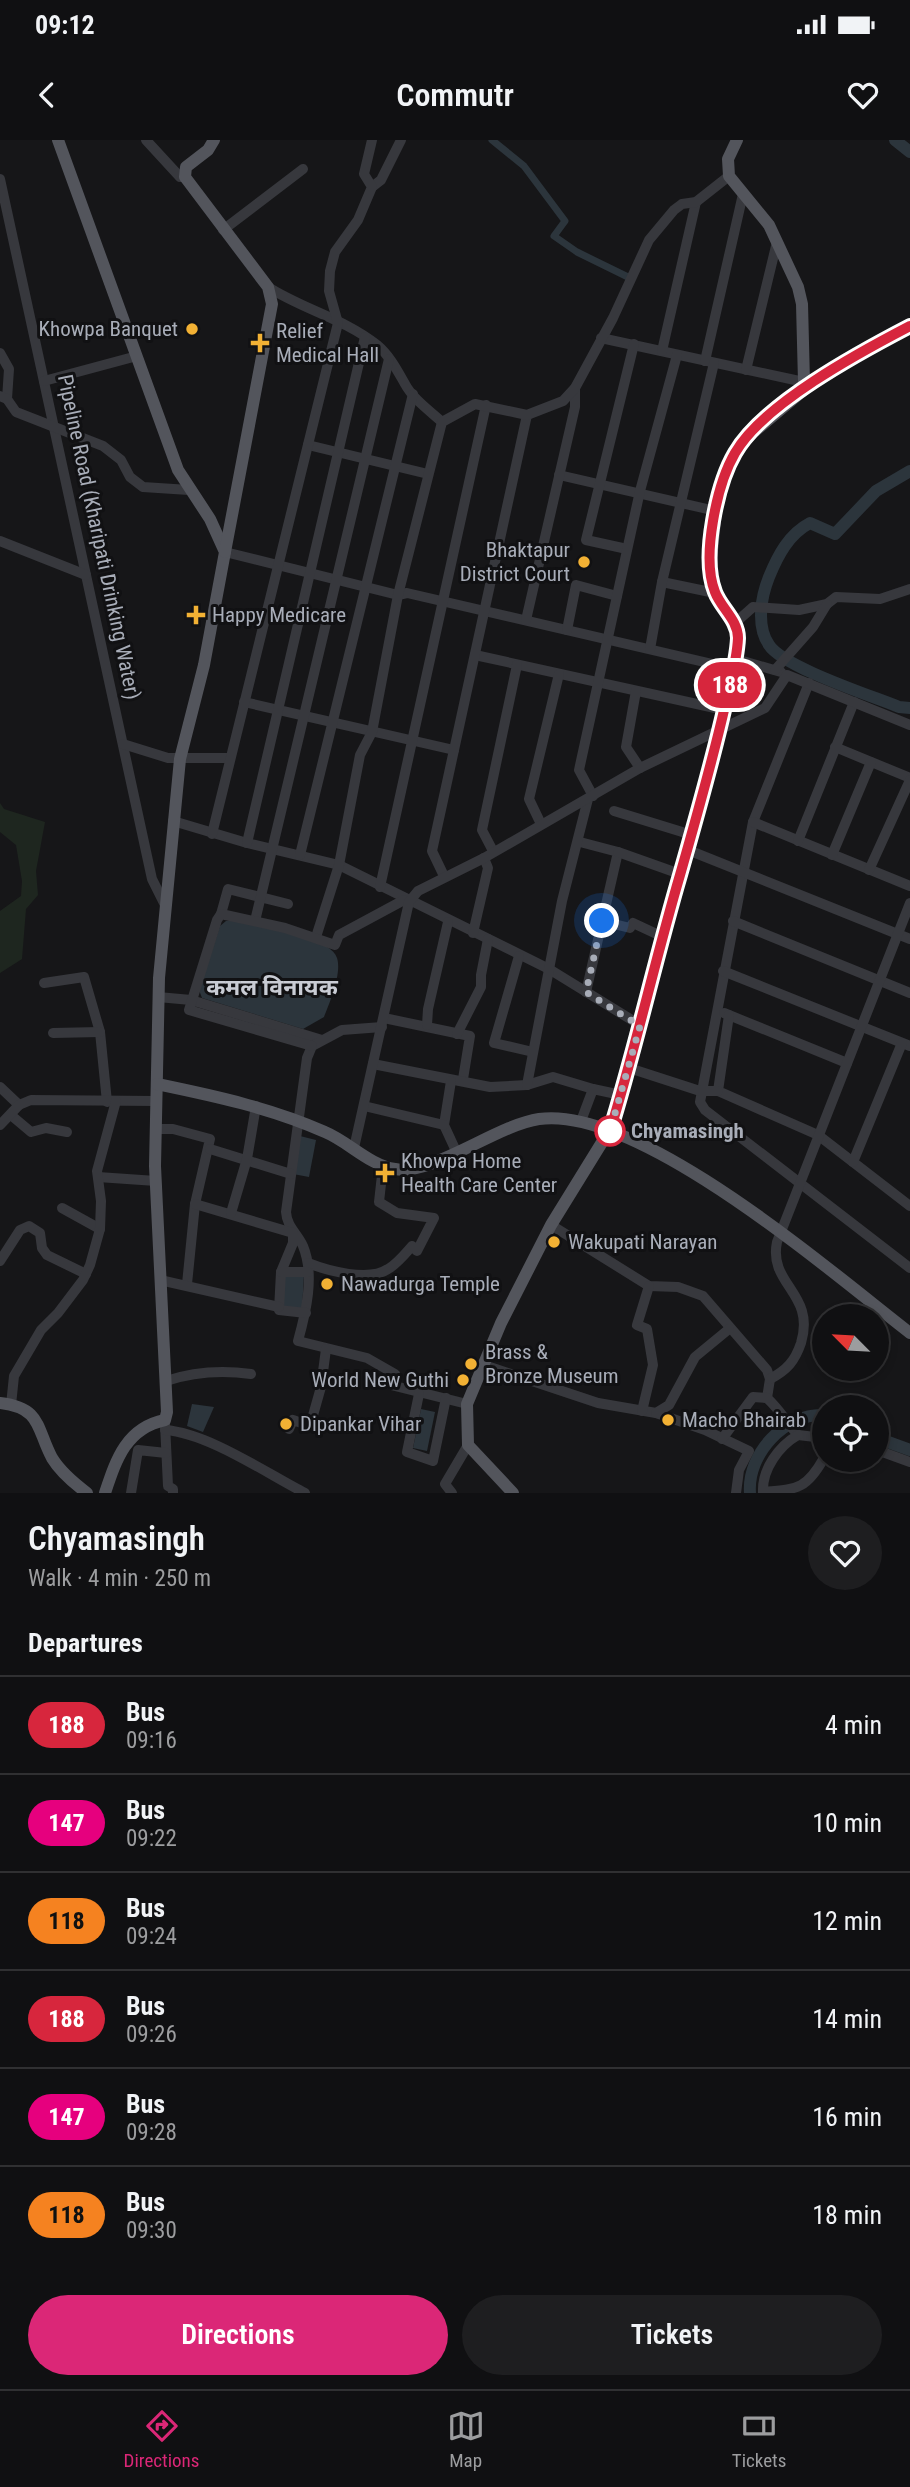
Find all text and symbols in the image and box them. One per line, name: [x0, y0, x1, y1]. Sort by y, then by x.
text: 09:12: [35, 10, 95, 40]
icon: back: [28, 76, 66, 114]
text: Commutr: [396, 76, 514, 114]
icon: heart: [844, 76, 882, 114]
place label: Khowpa Banquet: [39, 317, 178, 341]
place label: Relief Medical Hall: [276, 319, 379, 367]
marker: Khowpa Banquet: [184, 321, 200, 337]
marker: Relief Medical Hall: [250, 333, 270, 353]
street label: Pipeline Road (Kharipati Drinking Water): [53, 372, 145, 702]
place label: Bhaktapur District Court: [460, 538, 570, 586]
marker: Bhaktapur District Court: [576, 554, 592, 570]
place label: Happy Medicare: [212, 603, 346, 627]
marker: Happy Medicare: [186, 605, 206, 625]
line badge: 188: [690, 662, 770, 708]
text: 188: [712, 671, 748, 699]
your location: [584, 903, 619, 938]
district label: कमल विनायक: [206, 974, 339, 1001]
marker: Chyamasingh: [595, 1116, 625, 1146]
place label: Chyamasingh: [631, 1119, 744, 1143]
place label: Khowpa Home Health Care Center: [401, 1149, 557, 1197]
marker: Khowpa Home Health Care Center: [375, 1163, 395, 1183]
place label: Wakupati Narayan: [568, 1230, 717, 1254]
marker: Wakupati Narayan: [546, 1234, 562, 1250]
place label: Nawadurga Temple: [341, 1272, 500, 1296]
marker: Nawadurga Temple: [319, 1276, 335, 1292]
north arrow: [812, 1304, 889, 1381]
map controls: [812, 1304, 889, 1472]
place label: Brass & Bronze Museum: [485, 1340, 619, 1388]
marker: Brass & Bronze Museum: [463, 1356, 479, 1372]
place label: World New Guthi: [311, 1368, 449, 1392]
marker: World New Guthi: [455, 1372, 471, 1388]
button: locate: [812, 1395, 889, 1472]
place label: Macho Bhairab: [682, 1408, 806, 1432]
place label: Dipankar Vihar: [300, 1412, 421, 1436]
marker: Macho Bhairab: [660, 1412, 676, 1428]
marker: Dipankar Vihar: [278, 1416, 294, 1432]
button: heart: [808, 1516, 882, 1590]
text: Chyamasingh: [28, 1519, 205, 1558]
text: Walk · 4 min · 250 m: [28, 1565, 211, 1592]
text: Departures: [28, 1628, 143, 1658]
text: Bus: [126, 1697, 165, 1727]
text: 4 min: [825, 1710, 882, 1740]
text: 188: [48, 1711, 85, 1739]
text: 09:16: [126, 1727, 177, 1754]
text: Bus: [126, 1795, 165, 1825]
text: 10 min: [812, 1808, 882, 1838]
text: 147: [48, 1809, 85, 1837]
text: 09:22: [126, 1825, 177, 1852]
text: Bus: [126, 1893, 165, 1923]
text: 12 min: [812, 1906, 882, 1936]
text: 118: [48, 1907, 85, 1935]
text: 09:24: [126, 1923, 177, 1950]
text: Bus: [126, 1991, 165, 2021]
text: 14 min: [812, 2004, 882, 2034]
text: 188: [48, 2005, 85, 2033]
text: 09:26: [126, 2021, 177, 2048]
text: Bus: [126, 2089, 165, 2119]
text: 16 min: [812, 2102, 882, 2132]
text: 147: [48, 2103, 85, 2131]
text: 09:28: [126, 2119, 177, 2146]
text: Bus: [126, 2187, 165, 2217]
text: 18 min: [812, 2200, 882, 2230]
text: 118: [48, 2201, 85, 2229]
text: 09:30: [126, 2217, 177, 2244]
button: Directions: [28, 2295, 448, 2375]
button: Tickets: [462, 2295, 882, 2375]
tab: Directions: [124, 2407, 199, 2472]
tab: Map: [447, 2407, 485, 2472]
tab: Tickets: [732, 2407, 786, 2472]

